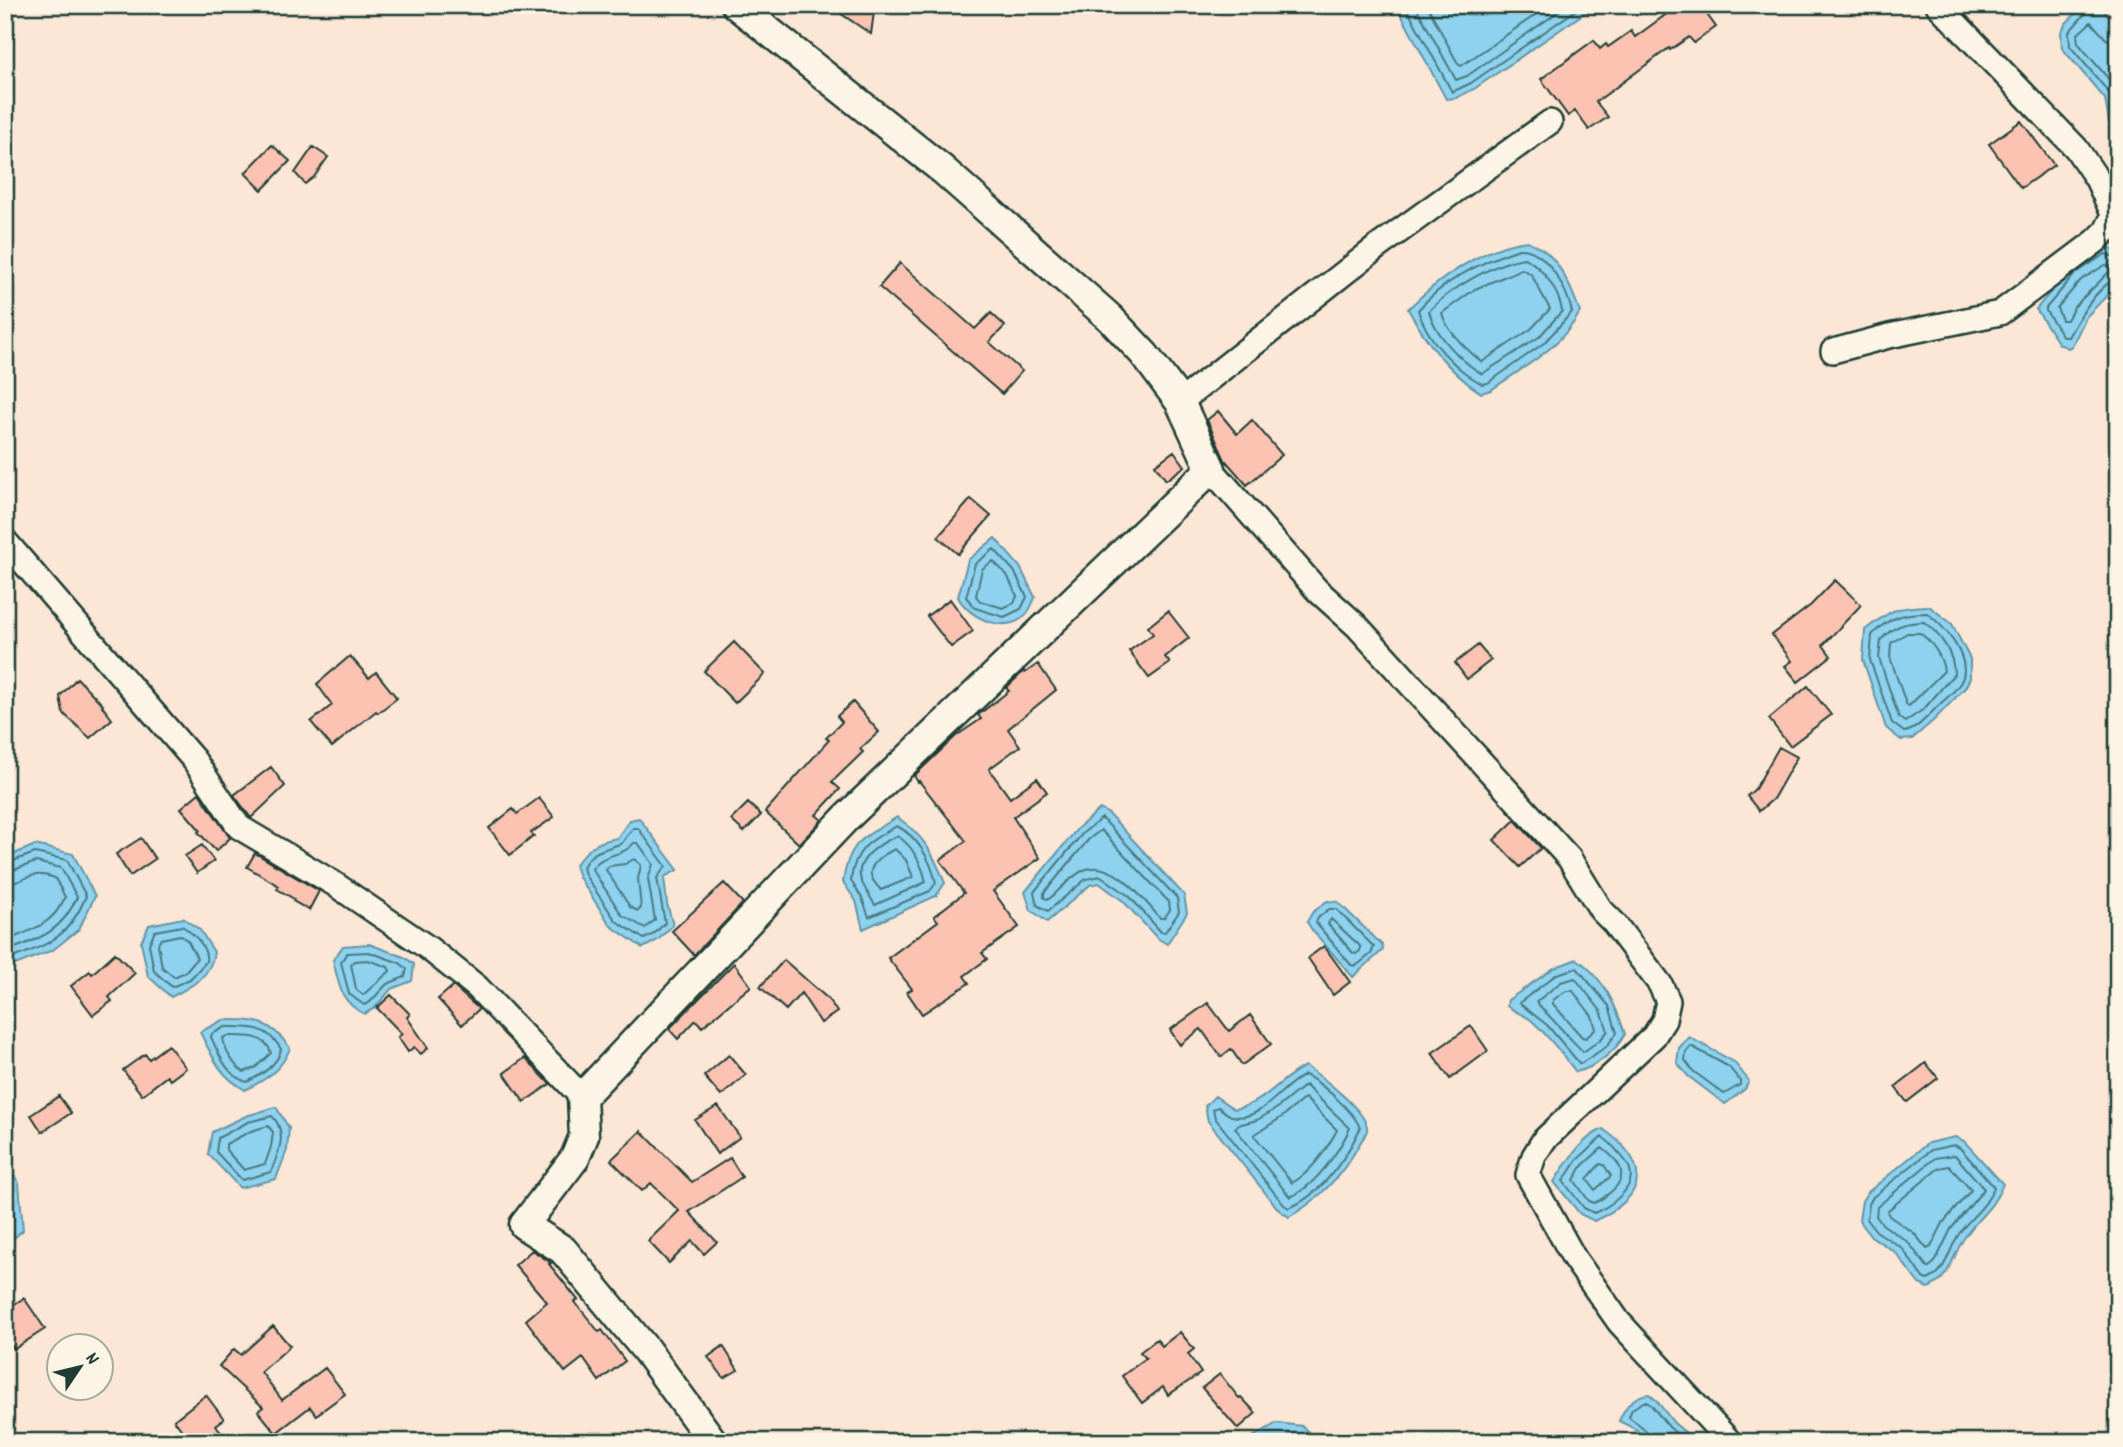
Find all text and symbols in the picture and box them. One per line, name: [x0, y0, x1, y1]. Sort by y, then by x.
north arrow: [46, 1332, 116, 1402]
text: N: [77, 1348, 105, 1371]

